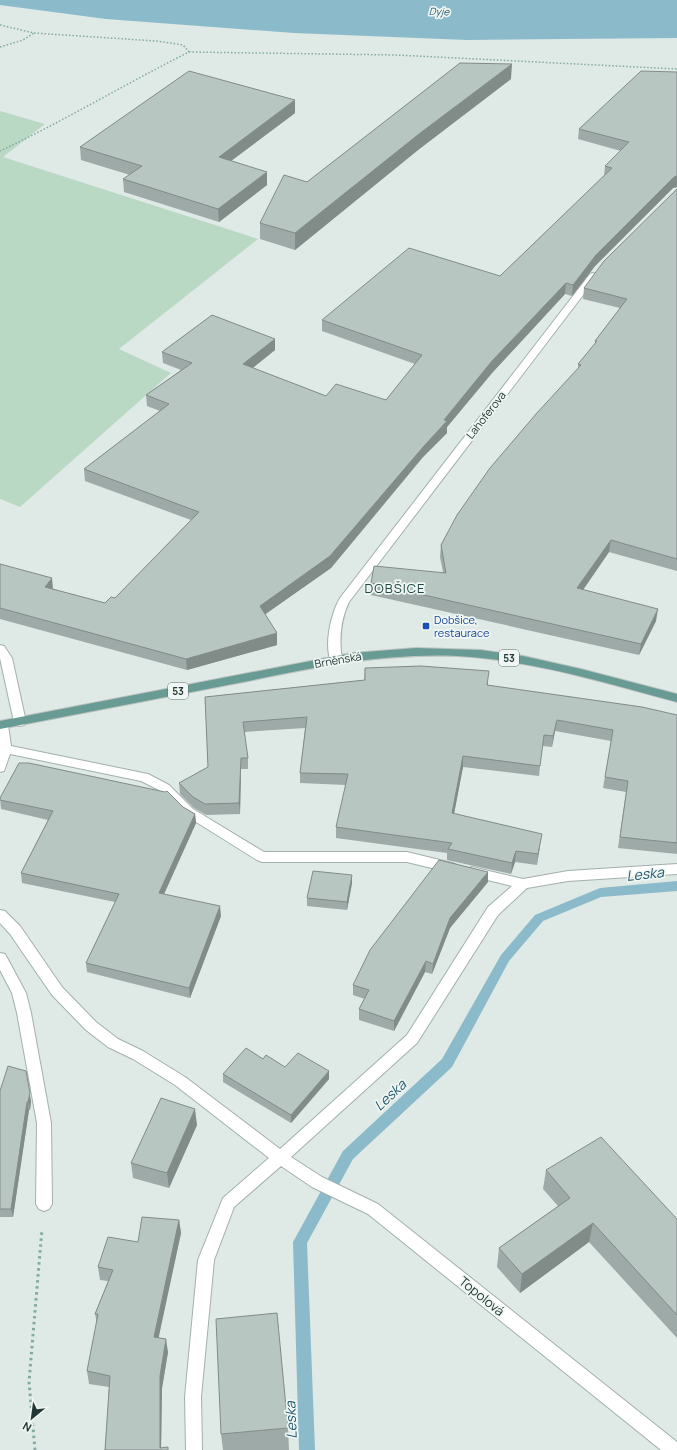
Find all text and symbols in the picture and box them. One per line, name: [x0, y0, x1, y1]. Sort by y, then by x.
water label: Dyje: [429, 4, 451, 18]
street label: Lahoferova: [462, 388, 509, 442]
district label: DOBŠICE: [365, 579, 425, 597]
place label: Dobšice, restaurace: [434, 612, 490, 640]
marker: Dobšice, restaurace: [421, 621, 431, 631]
street label: Brněnská: [313, 648, 363, 671]
road number: 53: [499, 650, 519, 666]
road number: 53: [168, 683, 188, 699]
water label: Leska: [625, 862, 666, 885]
water label: Leska: [370, 1074, 411, 1114]
street label: Topolová: [455, 1272, 509, 1320]
north arrow: [12, 1398, 52, 1438]
water label: Leska: [280, 1400, 301, 1439]
text: N: [20, 1419, 34, 1436]

